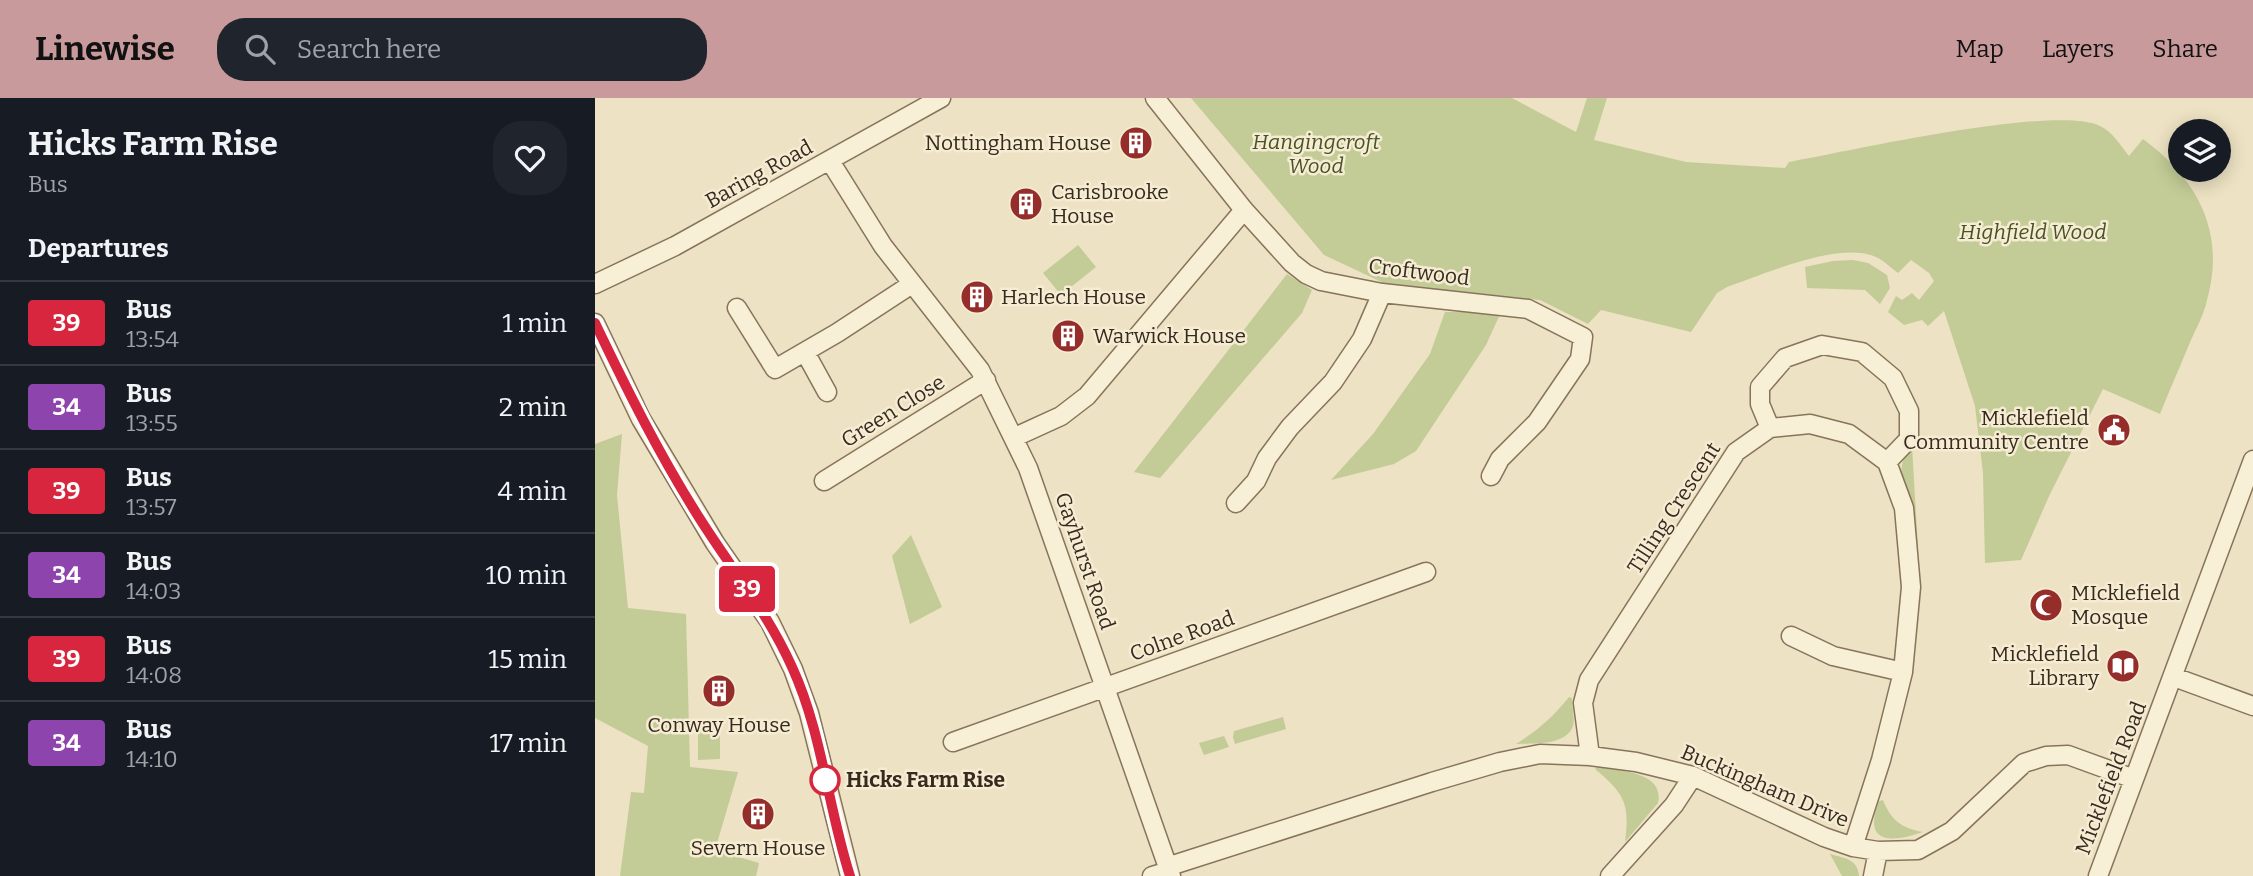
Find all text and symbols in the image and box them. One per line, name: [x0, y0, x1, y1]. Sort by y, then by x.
search box: [217, 18, 707, 81]
text: Linewise: [35, 29, 175, 69]
icon: search: [241, 30, 279, 68]
text: Search here: [297, 34, 441, 65]
text: Map: [1956, 35, 2004, 63]
text: Layers: [2042, 35, 2114, 63]
text: Share: [2152, 35, 2218, 63]
map controls: [2168, 119, 2231, 182]
button: layers: [2168, 119, 2231, 182]
button: heart: [493, 121, 567, 195]
text: Hicks Farm Rise: [28, 124, 278, 164]
building icon: Nottingham House: [1117, 124, 1155, 162]
park label: Hangingcroft Wood: [1252, 129, 1380, 179]
place label: Nottingham House: [925, 130, 1111, 156]
street label: Baring Road: [701, 134, 817, 214]
text: Bus: [28, 170, 68, 198]
place label: Carisbrooke House: [1051, 179, 1169, 229]
building icon: Carisbrooke House: [1007, 185, 1045, 223]
park label: Highfield Wood: [1959, 219, 2107, 245]
text: Departures: [28, 233, 169, 264]
street label: Croftwood: [1367, 253, 1471, 291]
building icon: Harlech House: [958, 278, 996, 316]
place label: Harlech House: [1001, 284, 1146, 310]
text: Bus: [126, 294, 172, 325]
text: 1 min: [502, 308, 567, 339]
text: 39: [52, 309, 81, 337]
building icon: Warwick House: [1049, 317, 1087, 355]
place label: Warwick House: [1093, 323, 1246, 349]
text: 13:54: [126, 325, 179, 353]
street label: Green Close: [836, 369, 950, 453]
text: Bus: [126, 378, 172, 409]
text: 2 min: [499, 392, 567, 423]
text: 34: [52, 393, 81, 421]
place label: Micklefield Community Centre: [1903, 405, 2089, 455]
text: 13:55: [126, 409, 178, 437]
public building icon: Micklefield Community Centre: [2095, 411, 2133, 449]
street label: Tilling Crescent: [1622, 437, 1726, 579]
text: Bus: [126, 462, 172, 493]
text: 4 min: [498, 476, 567, 507]
text: 39: [52, 477, 81, 505]
street label: Gayhurst Road: [1049, 489, 1121, 633]
text: 13:57: [126, 493, 177, 521]
text: Bus: [126, 546, 172, 577]
text: 10 min: [486, 560, 567, 591]
text: 34: [52, 561, 81, 589]
line badge: 39: [715, 566, 779, 612]
text: 39: [733, 575, 761, 603]
text: 14:03: [126, 577, 181, 605]
place label: MIcklefield Mosque: [2071, 580, 2180, 630]
mosque icon: MIcklefield Mosque: [2027, 586, 2065, 624]
street label: Colne Road: [1126, 605, 1238, 667]
text: Bus: [126, 630, 172, 661]
place label: Micklefield Library: [1991, 641, 2100, 691]
text: 15 min: [488, 644, 567, 675]
text: 39: [52, 645, 81, 673]
library icon: Micklefield Library: [2104, 647, 2142, 685]
text: 14:08: [126, 661, 182, 689]
building icon: Conway House: [700, 672, 738, 710]
street label: Micklefield Road: [2070, 698, 2152, 858]
place label: Conway House: [647, 712, 791, 738]
text: Bus: [126, 714, 172, 745]
text: 17 min: [489, 728, 567, 759]
text: 34: [52, 729, 81, 757]
street label: Buckingham Drive: [1677, 739, 1853, 833]
text: 14:10: [126, 745, 178, 773]
marker: Hicks Farm Rise: [810, 765, 840, 795]
place label: Hicks Farm Rise: [846, 767, 1005, 793]
building icon: Severn House: [739, 795, 777, 833]
place label: Severn House: [690, 835, 826, 861]

